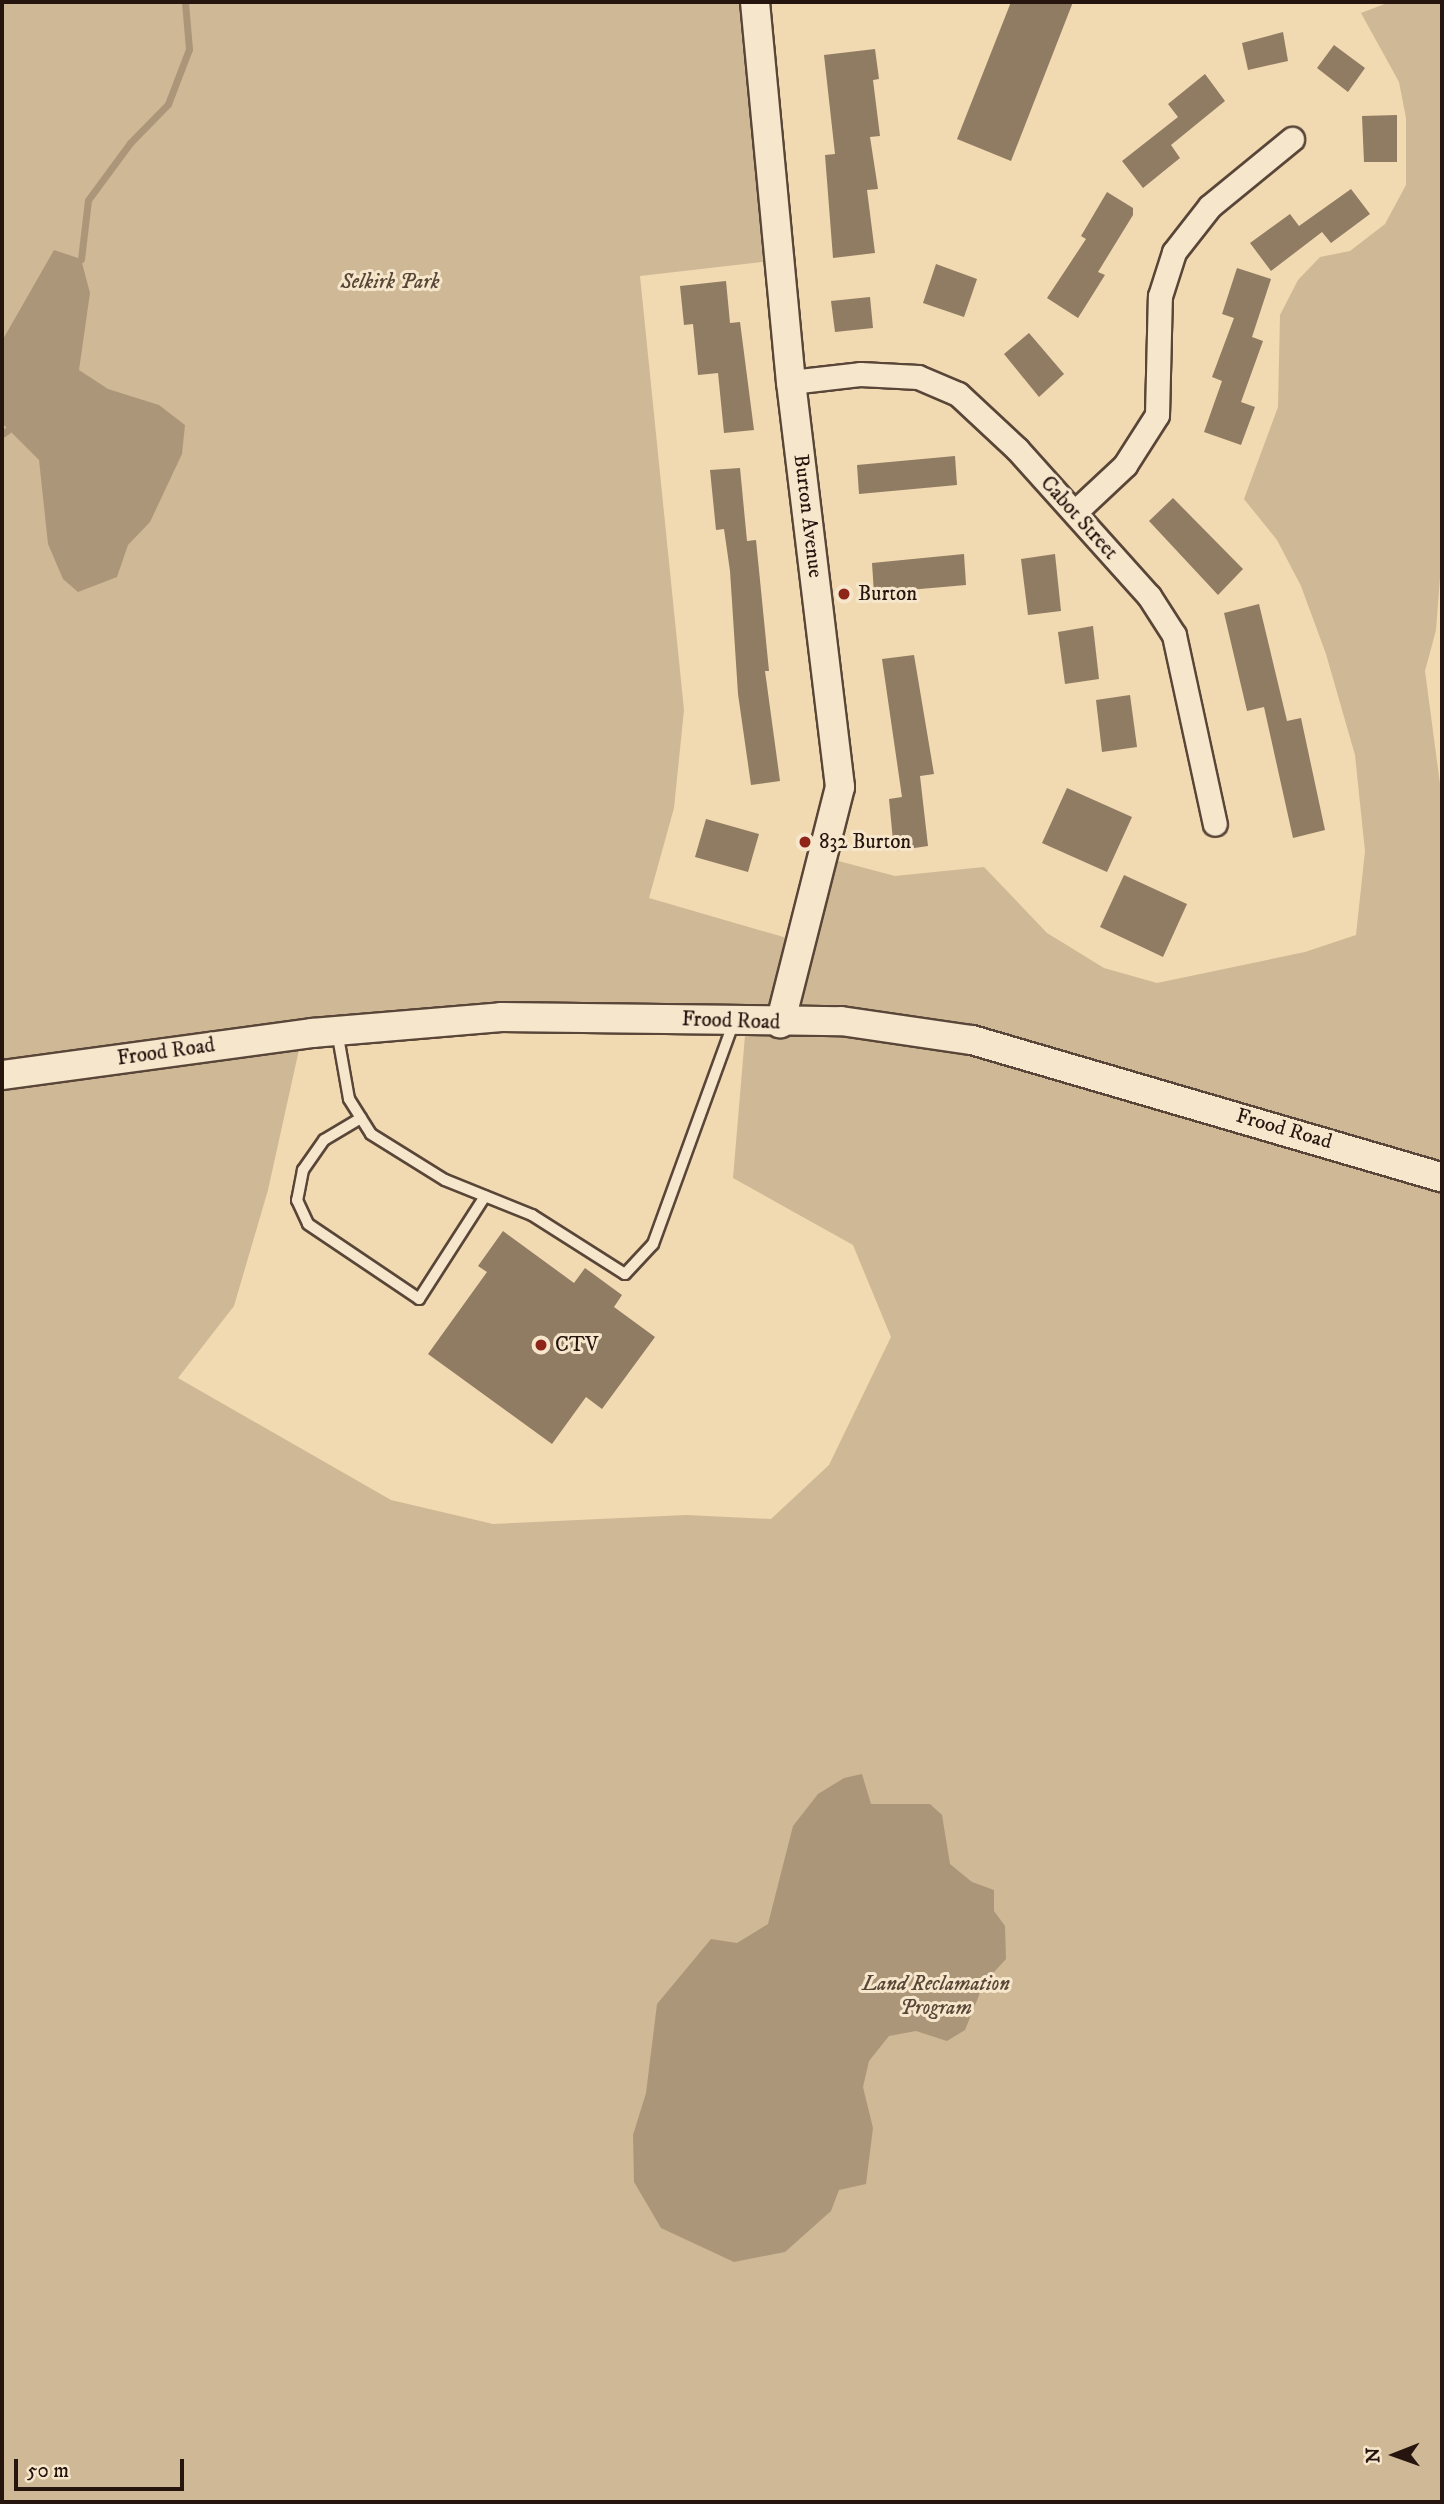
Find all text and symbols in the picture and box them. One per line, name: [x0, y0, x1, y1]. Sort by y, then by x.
park label: Selkirk Park: [340, 269, 440, 295]
street label: Burton Avenue: [788, 453, 828, 579]
street label: Cabot Street: [1035, 471, 1123, 565]
place label: Burton: [858, 581, 917, 607]
marker: Burton: [836, 586, 852, 602]
place label: 832 Burton: [819, 829, 911, 855]
marker: 832 Burton: [797, 834, 813, 850]
street label: Frood Road: [681, 1007, 781, 1035]
street label: Frood Road: [115, 1033, 217, 1071]
street label: Frood Road: [1233, 1103, 1335, 1155]
place label: CTV: [555, 1332, 598, 1358]
marker: CTV: [533, 1337, 549, 1353]
park label: Land Reclamation Program: [862, 1971, 1010, 2021]
north arrow: [1360, 2420, 1430, 2490]
scale bar: [18, 2444, 187, 2488]
text: N: [1362, 2447, 1385, 2463]
text: 50 m: [27, 2458, 69, 2484]

